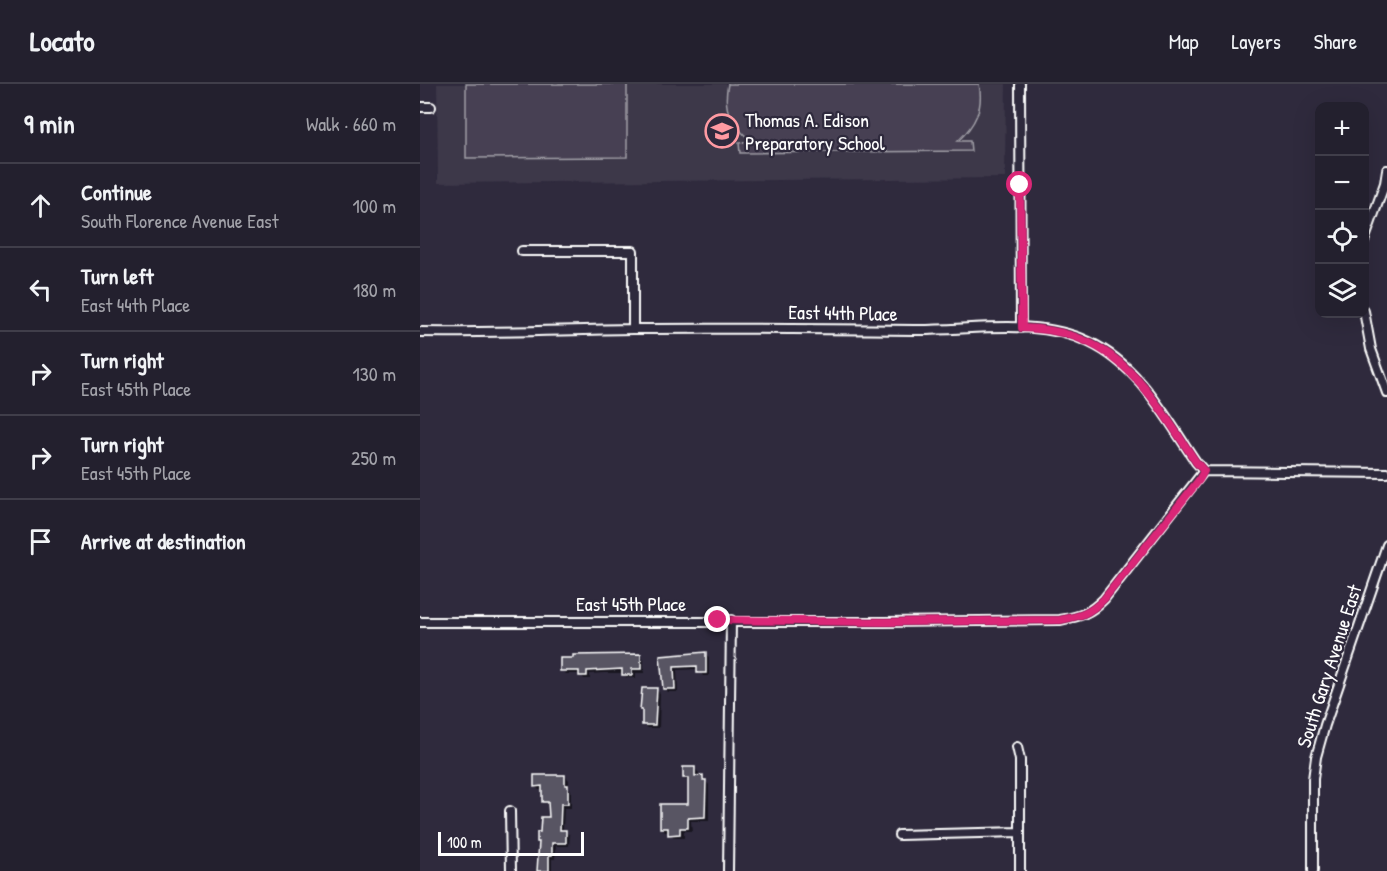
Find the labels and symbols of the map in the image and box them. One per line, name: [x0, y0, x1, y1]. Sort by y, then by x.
place label: Thomas A. Edison Preparatory School: [745, 106, 885, 156]
school or university icon: Thomas A. Edison Preparatory School: [704, 113, 740, 149]
route start: [1006, 171, 1032, 197]
street label: East 44th Place: [788, 298, 898, 327]
street label: South Gary Avenue East: [1289, 580, 1368, 751]
street label: East 45th Place: [576, 590, 686, 617]
route end: [704, 606, 730, 632]
scale bar: [438, 829, 584, 856]

